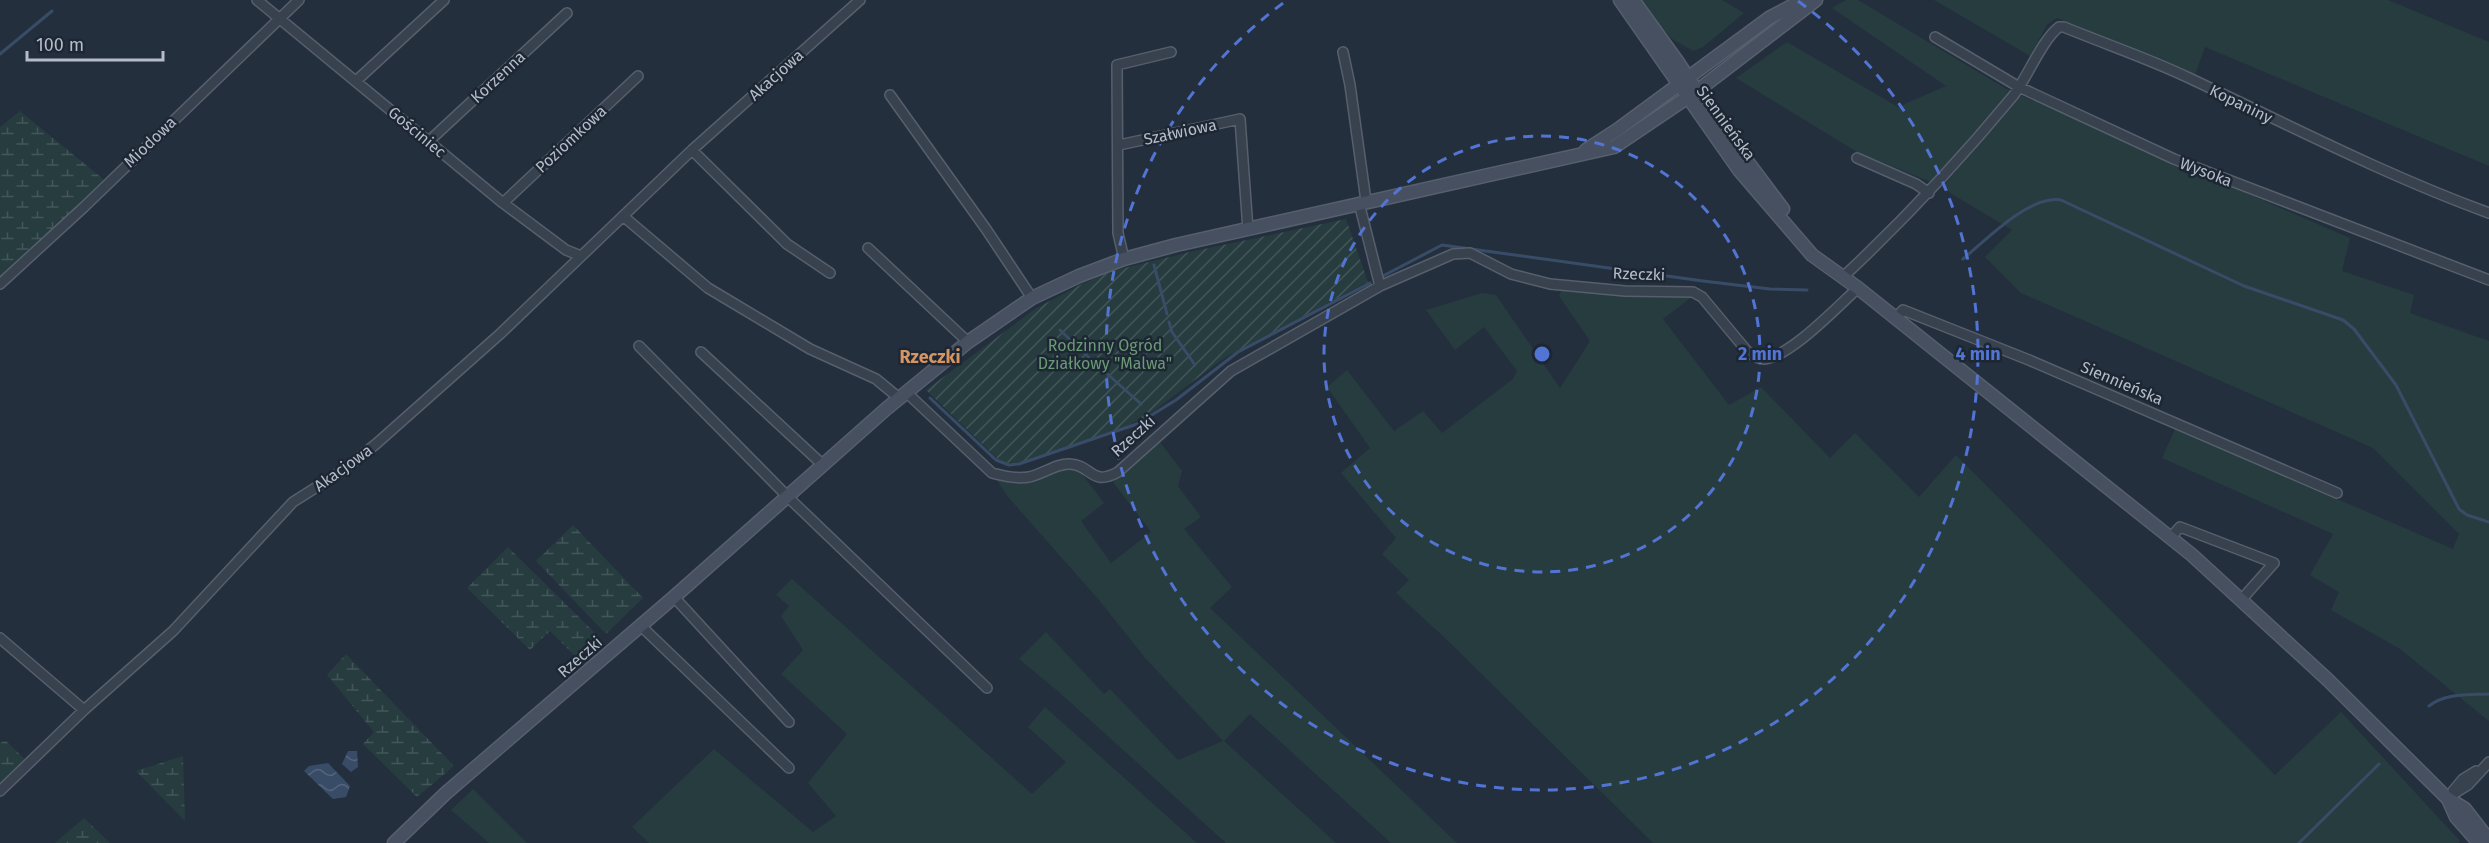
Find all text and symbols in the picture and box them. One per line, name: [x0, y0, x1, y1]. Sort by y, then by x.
scale bar: [27, 24, 164, 62]
text: 100 m: [36, 34, 84, 56]
street label: Akacjowa: [745, 45, 807, 105]
street label: Korzenna: [467, 47, 529, 107]
street label: Kopaniny: [2206, 81, 2276, 127]
street label: Siennieńska: [1693, 82, 1759, 164]
street label: Poziomkowa: [532, 101, 610, 177]
street label: Gościniec: [384, 102, 450, 162]
street label: Miodowa: [120, 113, 180, 171]
street label: Szałwiowa: [1142, 115, 1218, 149]
street label: Wysoka: [2177, 153, 2235, 191]
street label: Rzeczki: [1612, 264, 1666, 284]
park label: Rodzinny Ogród Działkowy "Malwa": [1038, 336, 1172, 373]
text: 2 min: [1738, 343, 1782, 365]
text: 4 min: [1955, 343, 2001, 365]
centre of rings: [1532, 344, 1552, 364]
district label: Rzeczki: [899, 346, 961, 368]
street label: Siennieńska: [2078, 357, 2166, 409]
street label: Rzeczki: [1107, 411, 1159, 461]
street label: Akacjowa: [310, 441, 376, 495]
street label: Rzeczki: [554, 633, 606, 681]

